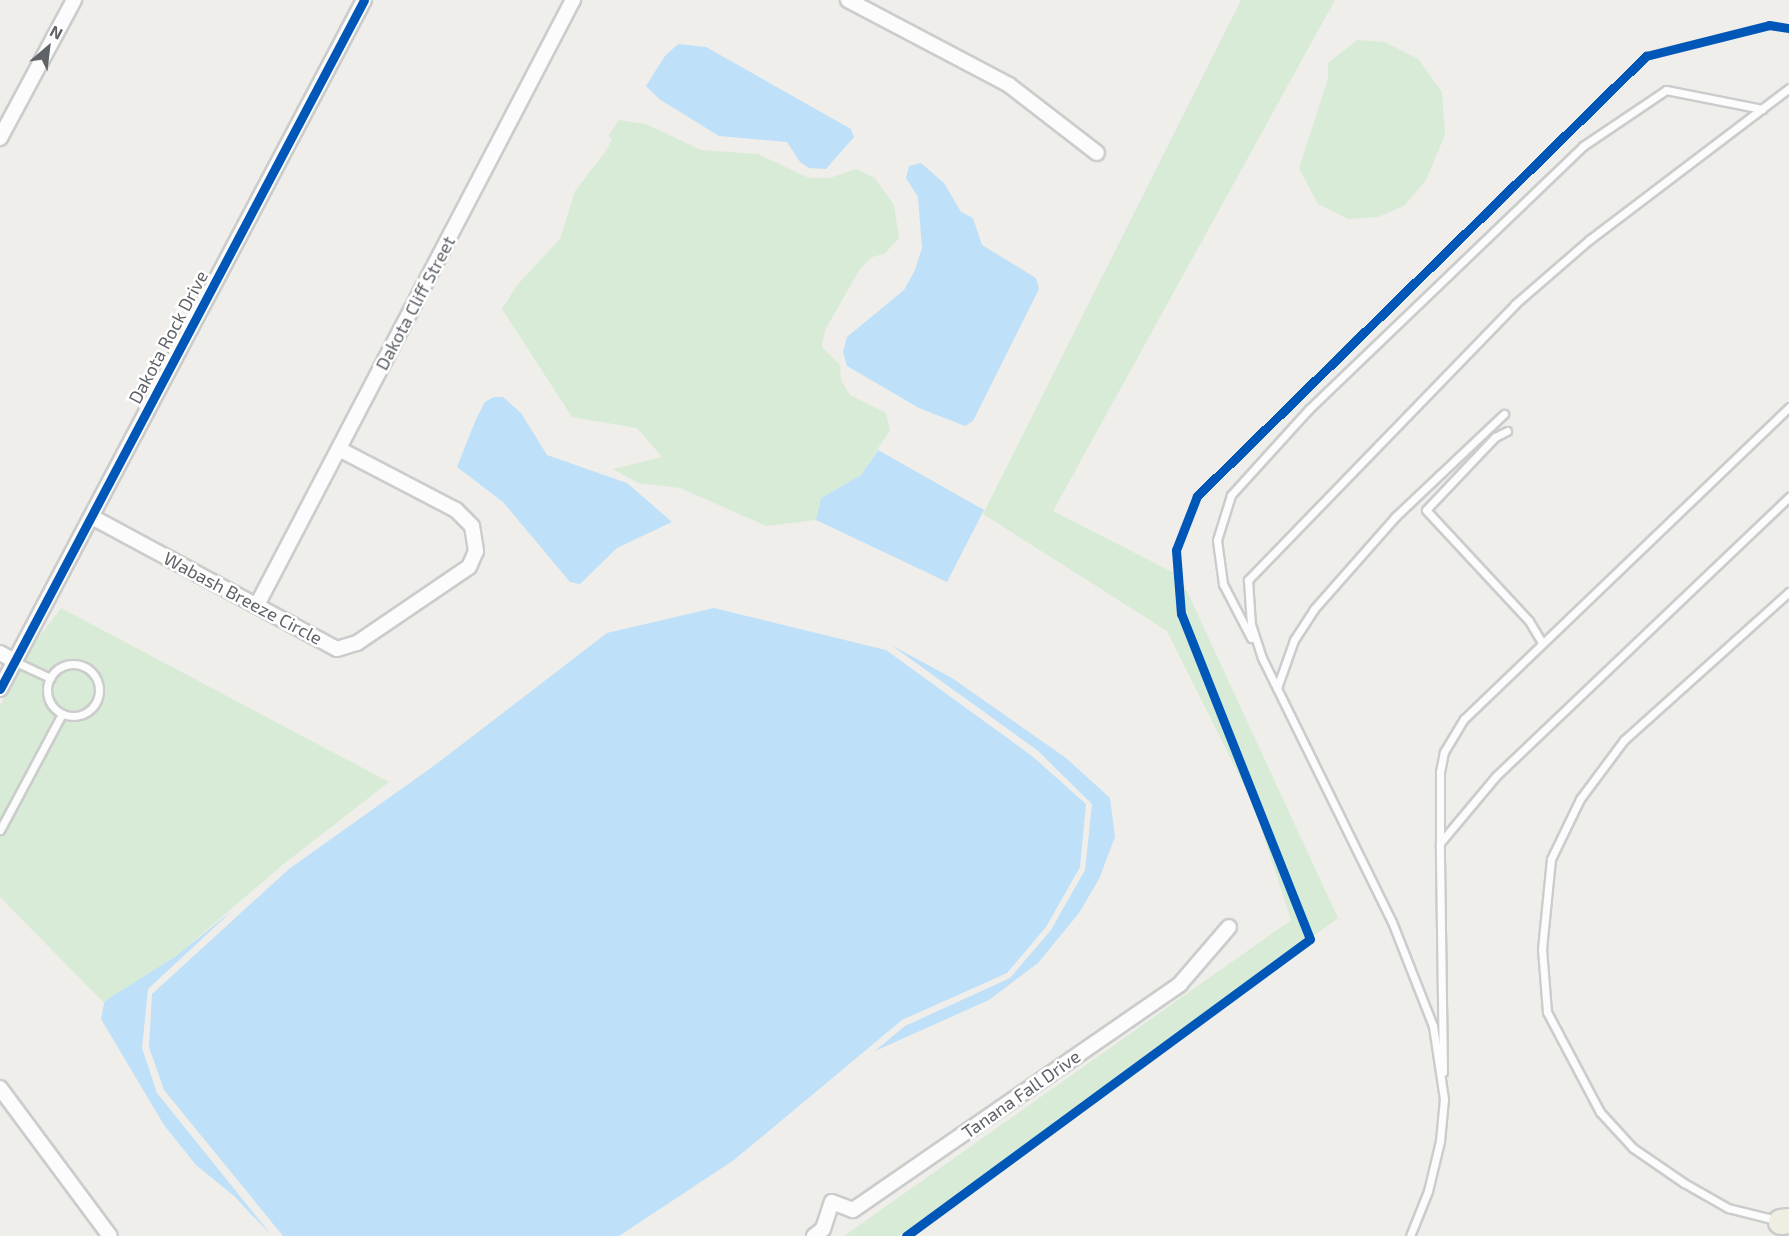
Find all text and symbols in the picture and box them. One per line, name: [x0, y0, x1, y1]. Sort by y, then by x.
north arrow: [18, 18, 78, 78]
text: N: [47, 21, 66, 43]
street label: Dakota Cliff Street: [371, 232, 459, 374]
street label: Dakota Rock Drive: [124, 267, 212, 407]
street label: Wabash Breeze Circle: [160, 547, 326, 649]
street label: Tanana Fall Drive: [957, 1045, 1085, 1143]

